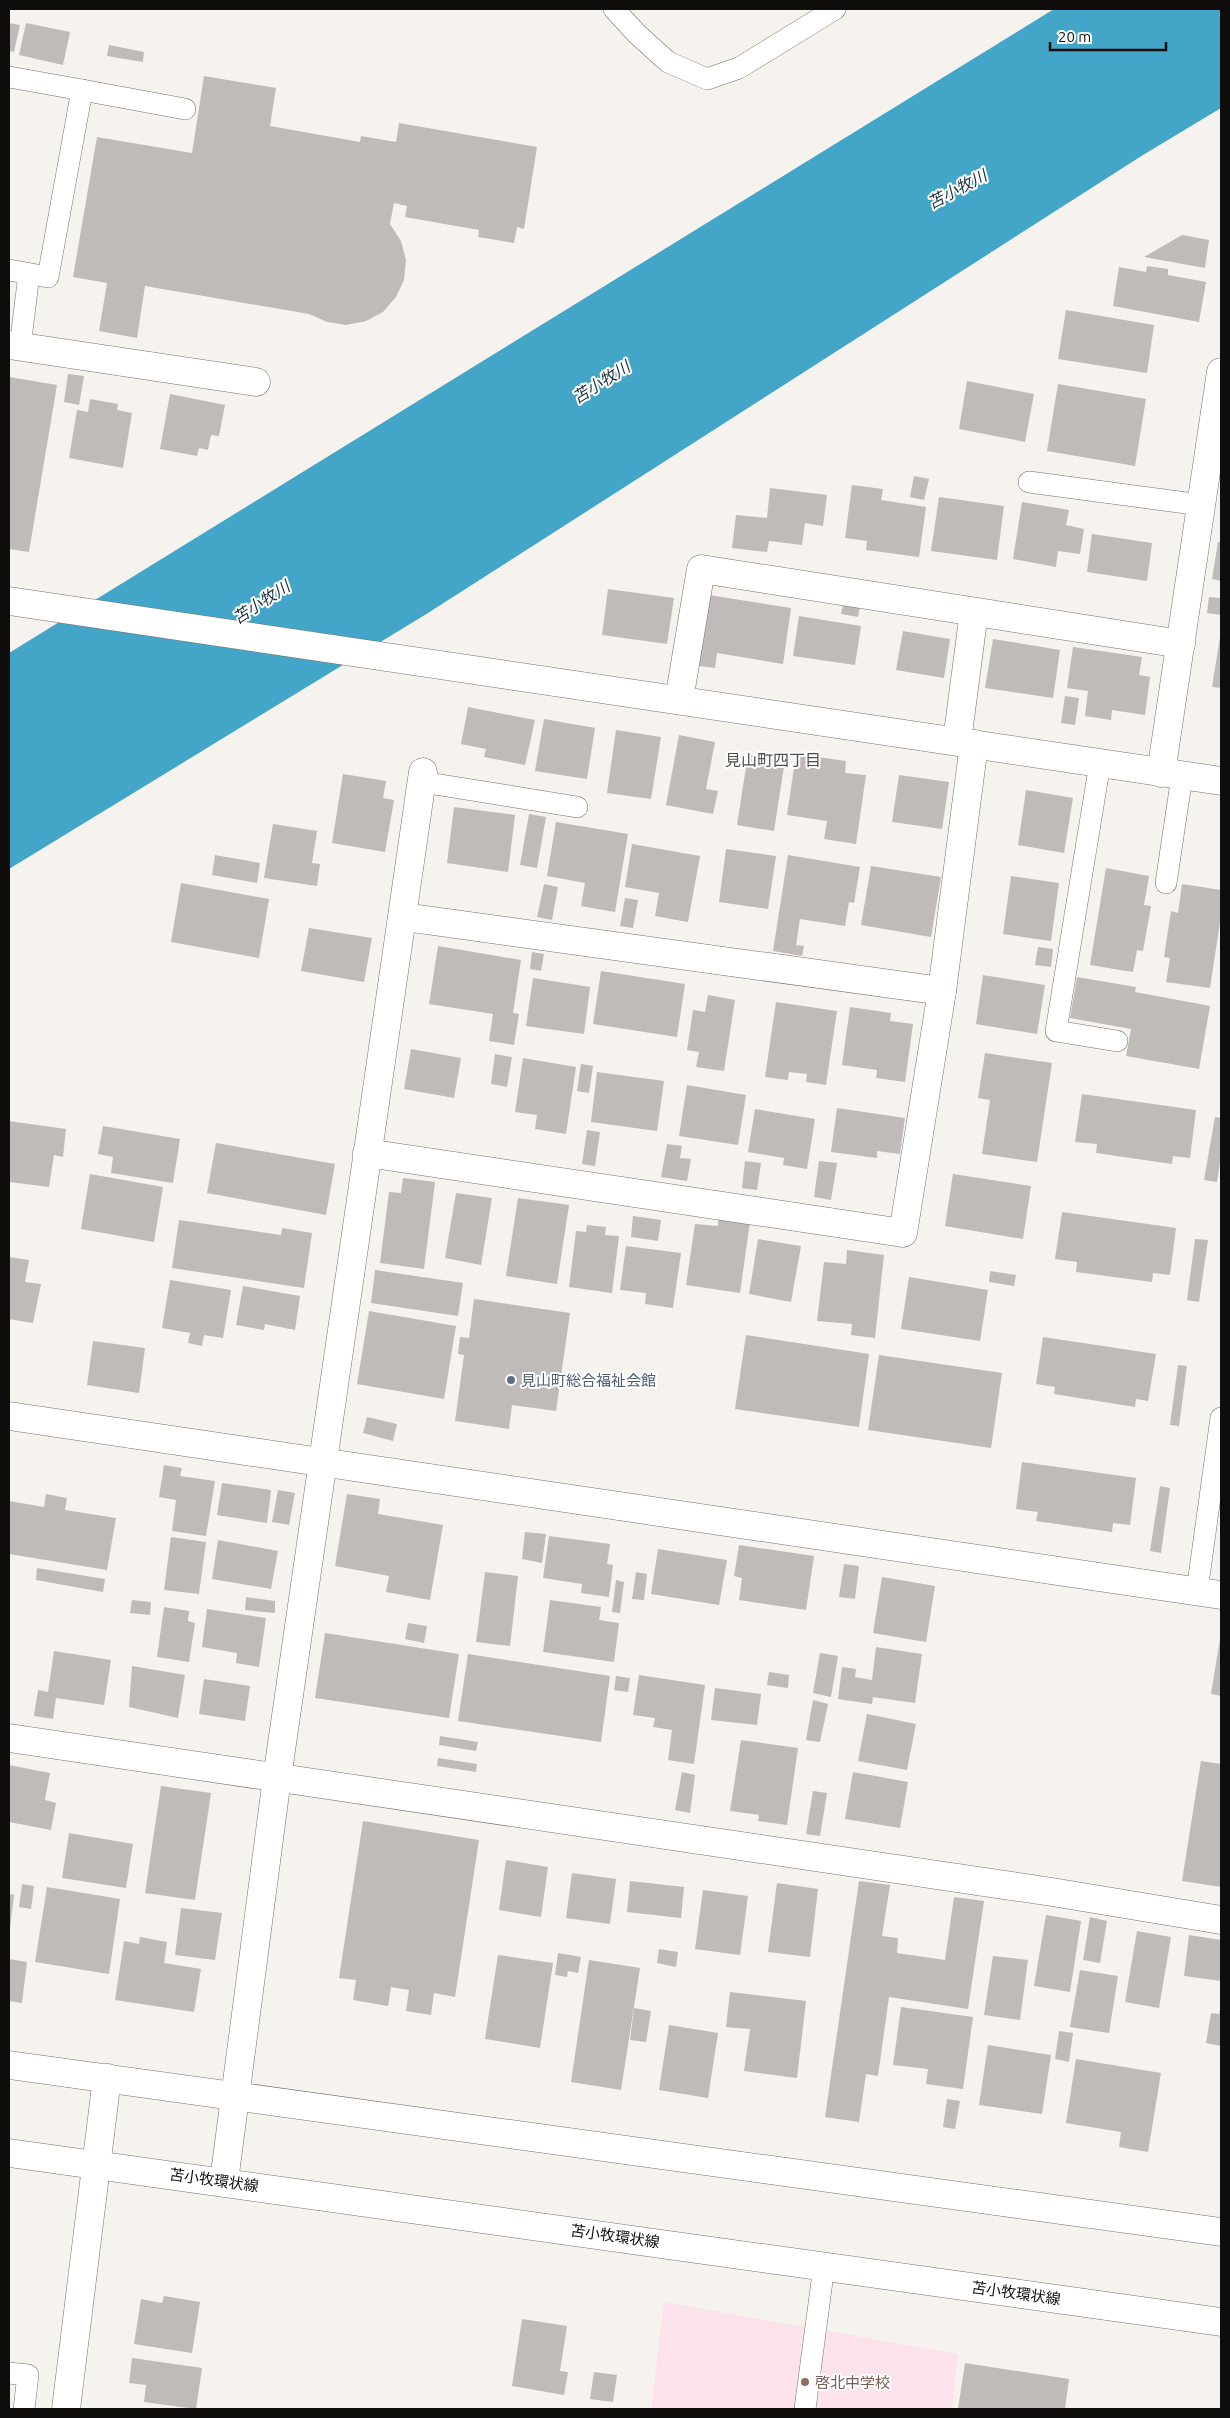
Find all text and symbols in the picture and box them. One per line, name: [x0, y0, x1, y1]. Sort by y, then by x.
scale bar: [1050, 20, 1166, 52]
text: 20 m: [1058, 28, 1091, 45]
water label: 苫小牧川: [925, 165, 991, 212]
water label: 苫小牧川: [569, 356, 635, 407]
water label: 苫小牧川: [229, 576, 294, 627]
district label: 見山町四丁目: [725, 751, 821, 769]
place label: 見山町総合福祉会館: [521, 1372, 656, 1389]
marker: 見山町総合福祉会館: [505, 1374, 517, 1386]
street label: 苫小牧環状線: [168, 2165, 260, 2195]
street label: 苫小牧環状線: [569, 2221, 661, 2251]
street label: 苫小牧環状線: [970, 2278, 1062, 2308]
place label: 啓北中学校: [815, 2374, 890, 2391]
marker: 啓北中学校: [799, 2376, 811, 2388]

